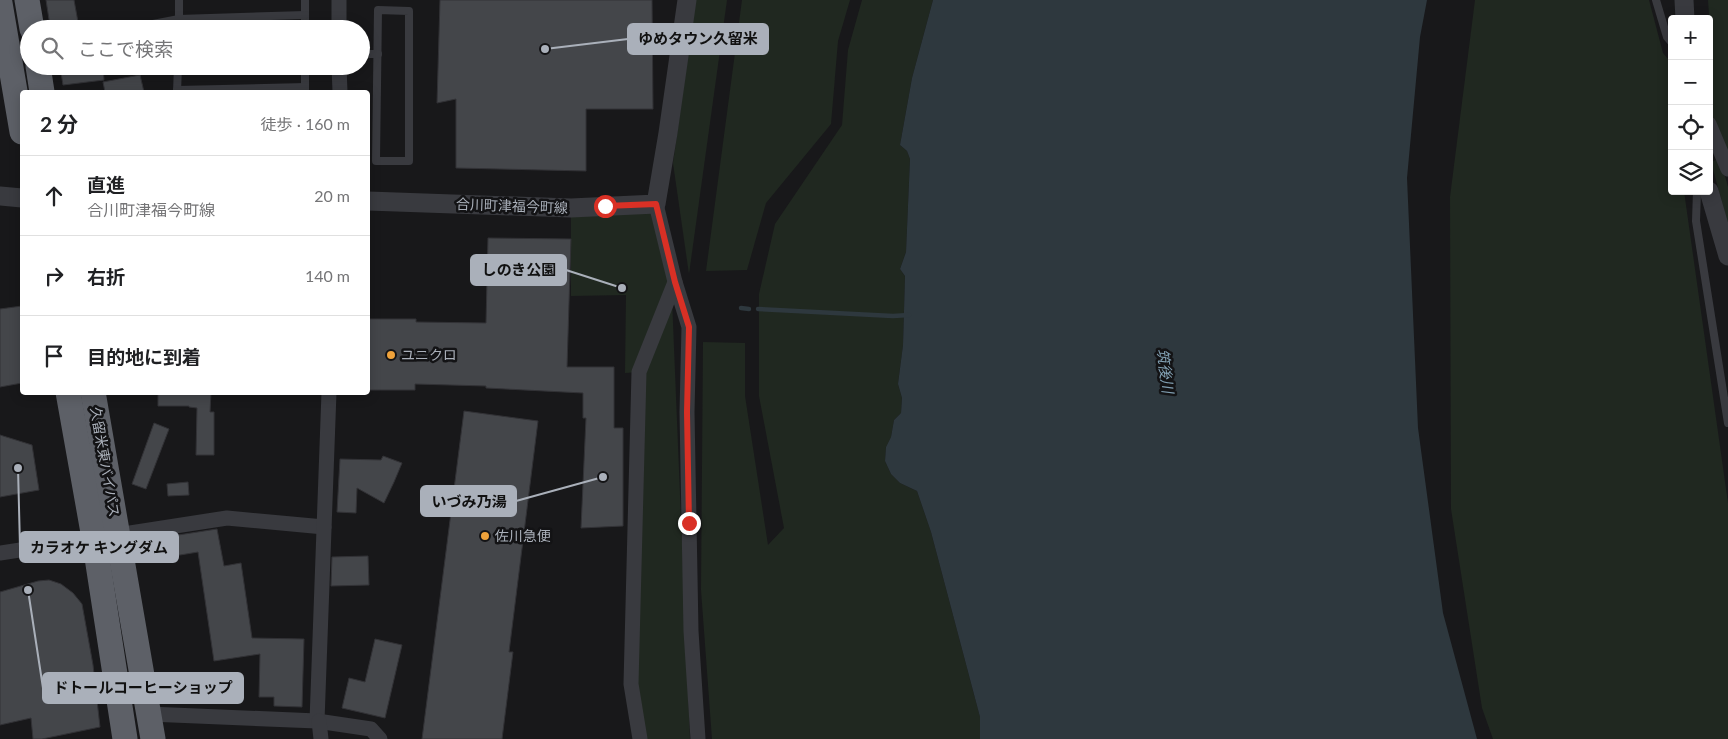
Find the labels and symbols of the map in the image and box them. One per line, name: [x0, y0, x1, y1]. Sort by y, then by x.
callout: ゆめタウン久留米: [628, 24, 768, 54]
text: ゆめタウン久留米: [638, 29, 758, 47]
street label: 合川町津福今町線: [456, 195, 568, 216]
route start: [594, 195, 617, 218]
callout: しのき公園: [471, 255, 566, 285]
text: しのき公園: [482, 260, 556, 278]
place label: ユニクロ: [401, 346, 457, 363]
water label: 筑後川: [1154, 347, 1178, 396]
marker: ユニクロ: [385, 349, 397, 361]
street label: 久留米東バイパス: [87, 405, 124, 518]
callout: いづみ乃湯: [421, 486, 516, 516]
text: いづみ乃湯: [431, 492, 507, 510]
route end: [678, 512, 701, 535]
place label: 佐川急便: [495, 527, 551, 544]
marker: 佐川急便: [479, 530, 491, 542]
callout: カラオケ キングダム: [20, 532, 178, 562]
text: カラオケ キングダム: [30, 538, 168, 556]
callout: ドトールコーヒーショップ: [43, 673, 243, 703]
text: ドトールコーヒーショップ: [53, 678, 233, 696]

